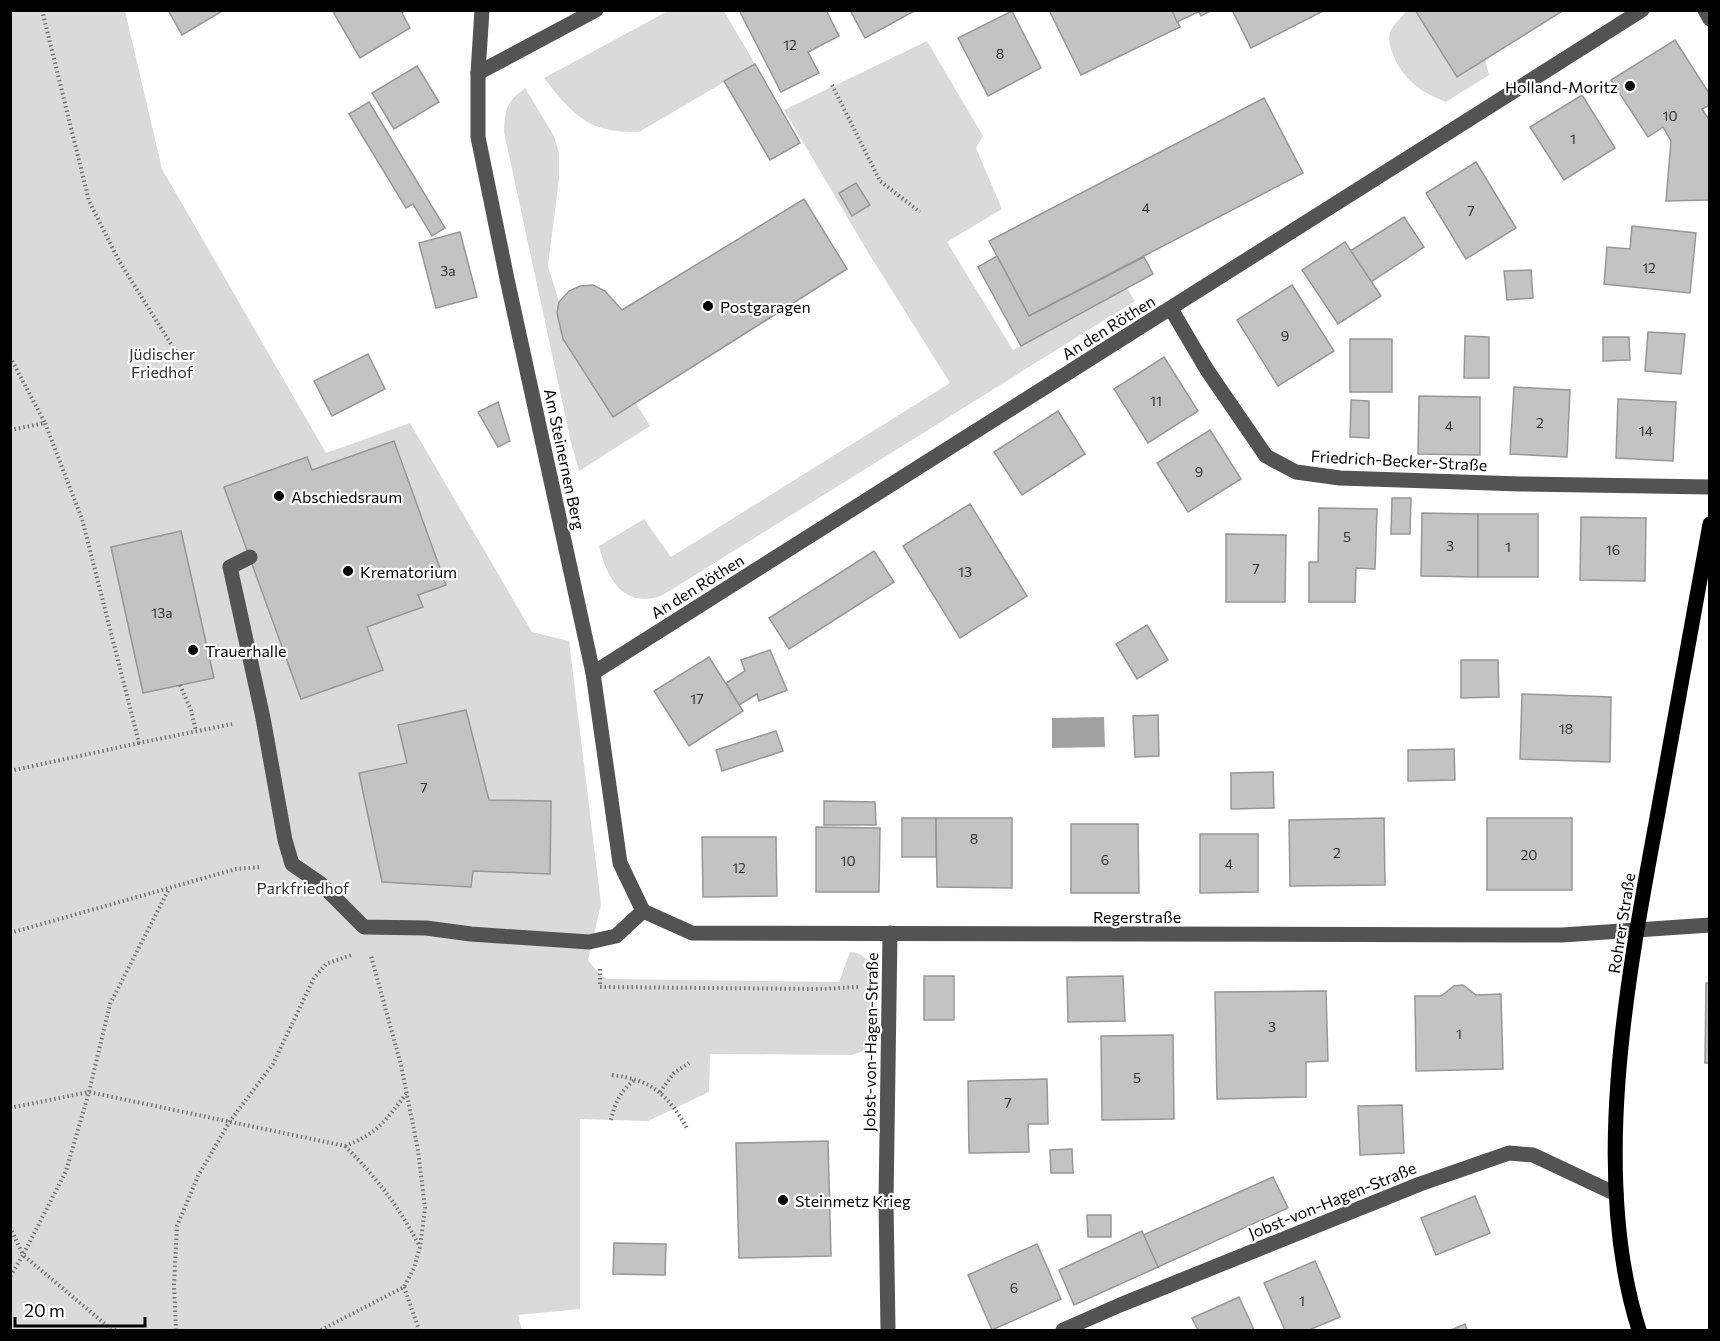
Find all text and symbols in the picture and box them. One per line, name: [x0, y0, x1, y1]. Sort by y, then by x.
house number: 12: [783, 36, 797, 53]
house number: 8: [996, 45, 1004, 62]
place label: Holland-Moritz: [1505, 77, 1618, 96]
marker: Holland-Moritz: [1623, 79, 1637, 93]
house number: 10: [1662, 107, 1678, 124]
house number: 1: [1570, 130, 1576, 147]
house number: 4: [1142, 199, 1151, 216]
house number: 7: [1467, 202, 1475, 219]
house number: 12: [1642, 259, 1656, 276]
house number: 3a: [440, 262, 456, 279]
street label: An den Röthen: [1058, 291, 1158, 363]
place label: Postgaragen: [720, 297, 811, 316]
marker: Postgaragen: [701, 299, 715, 313]
house number: 9: [1281, 327, 1289, 344]
park label: Jüdischer Friedhof: [129, 344, 196, 381]
street label: Am Steinernen Berg: [541, 387, 589, 532]
house number: 11: [1150, 392, 1162, 409]
house number: 2: [1536, 414, 1544, 431]
house number: 4: [1445, 417, 1454, 434]
house number: 14: [1639, 422, 1654, 439]
street label: Friedrich-Becker-Straße: [1310, 446, 1488, 474]
house number: 9: [1195, 463, 1203, 480]
place label: Abschiedsraum: [291, 487, 402, 506]
marker: Abschiedsraum: [272, 489, 286, 503]
house number: 5: [1343, 528, 1351, 545]
house number: 3: [1446, 537, 1454, 554]
house number: 1: [1505, 538, 1511, 555]
house number: 16: [1606, 541, 1620, 558]
street label: An den Röthen: [647, 550, 747, 622]
house number: 7: [1252, 560, 1260, 577]
place label: Krematorium: [360, 562, 457, 581]
house number: 13: [958, 563, 972, 580]
marker: Krematorium: [341, 564, 355, 578]
house number: 13a: [151, 604, 173, 621]
place label: Trauerhalle: [205, 641, 286, 660]
marker: Trauerhalle: [186, 643, 200, 657]
house number: 17: [690, 690, 704, 707]
house number: 18: [1559, 720, 1573, 737]
house number: 7: [420, 779, 428, 796]
house number: 8: [970, 830, 978, 847]
house number: 2: [1333, 844, 1341, 861]
house number: 20: [1521, 846, 1537, 863]
house number: 6: [1101, 851, 1109, 868]
house number: 10: [840, 852, 856, 869]
house number: 4: [1225, 855, 1234, 872]
house number: 12: [732, 859, 746, 876]
street label: Rohrer Straße: [1604, 871, 1638, 975]
park label: Parkfriedhof: [257, 878, 350, 897]
street label: Regerstraße: [1093, 907, 1181, 926]
street label: Jobst-von-Hagen-Straße: [859, 952, 881, 1132]
house number: 3: [1268, 1018, 1276, 1035]
house number: 1: [1456, 1025, 1462, 1042]
house number: 5: [1133, 1069, 1141, 1086]
house number: 7: [1004, 1094, 1012, 1111]
street label: Jobst-von-Hagen-Straße: [1245, 1158, 1419, 1242]
place label: Steinmetz Krieg: [795, 1191, 911, 1210]
marker: Steinmetz Krieg: [776, 1193, 790, 1207]
house number: 6: [1010, 1279, 1018, 1296]
scale bar: [15, 1290, 146, 1328]
house number: 1: [1299, 1292, 1305, 1309]
text: 20 m: [24, 1299, 65, 1321]

